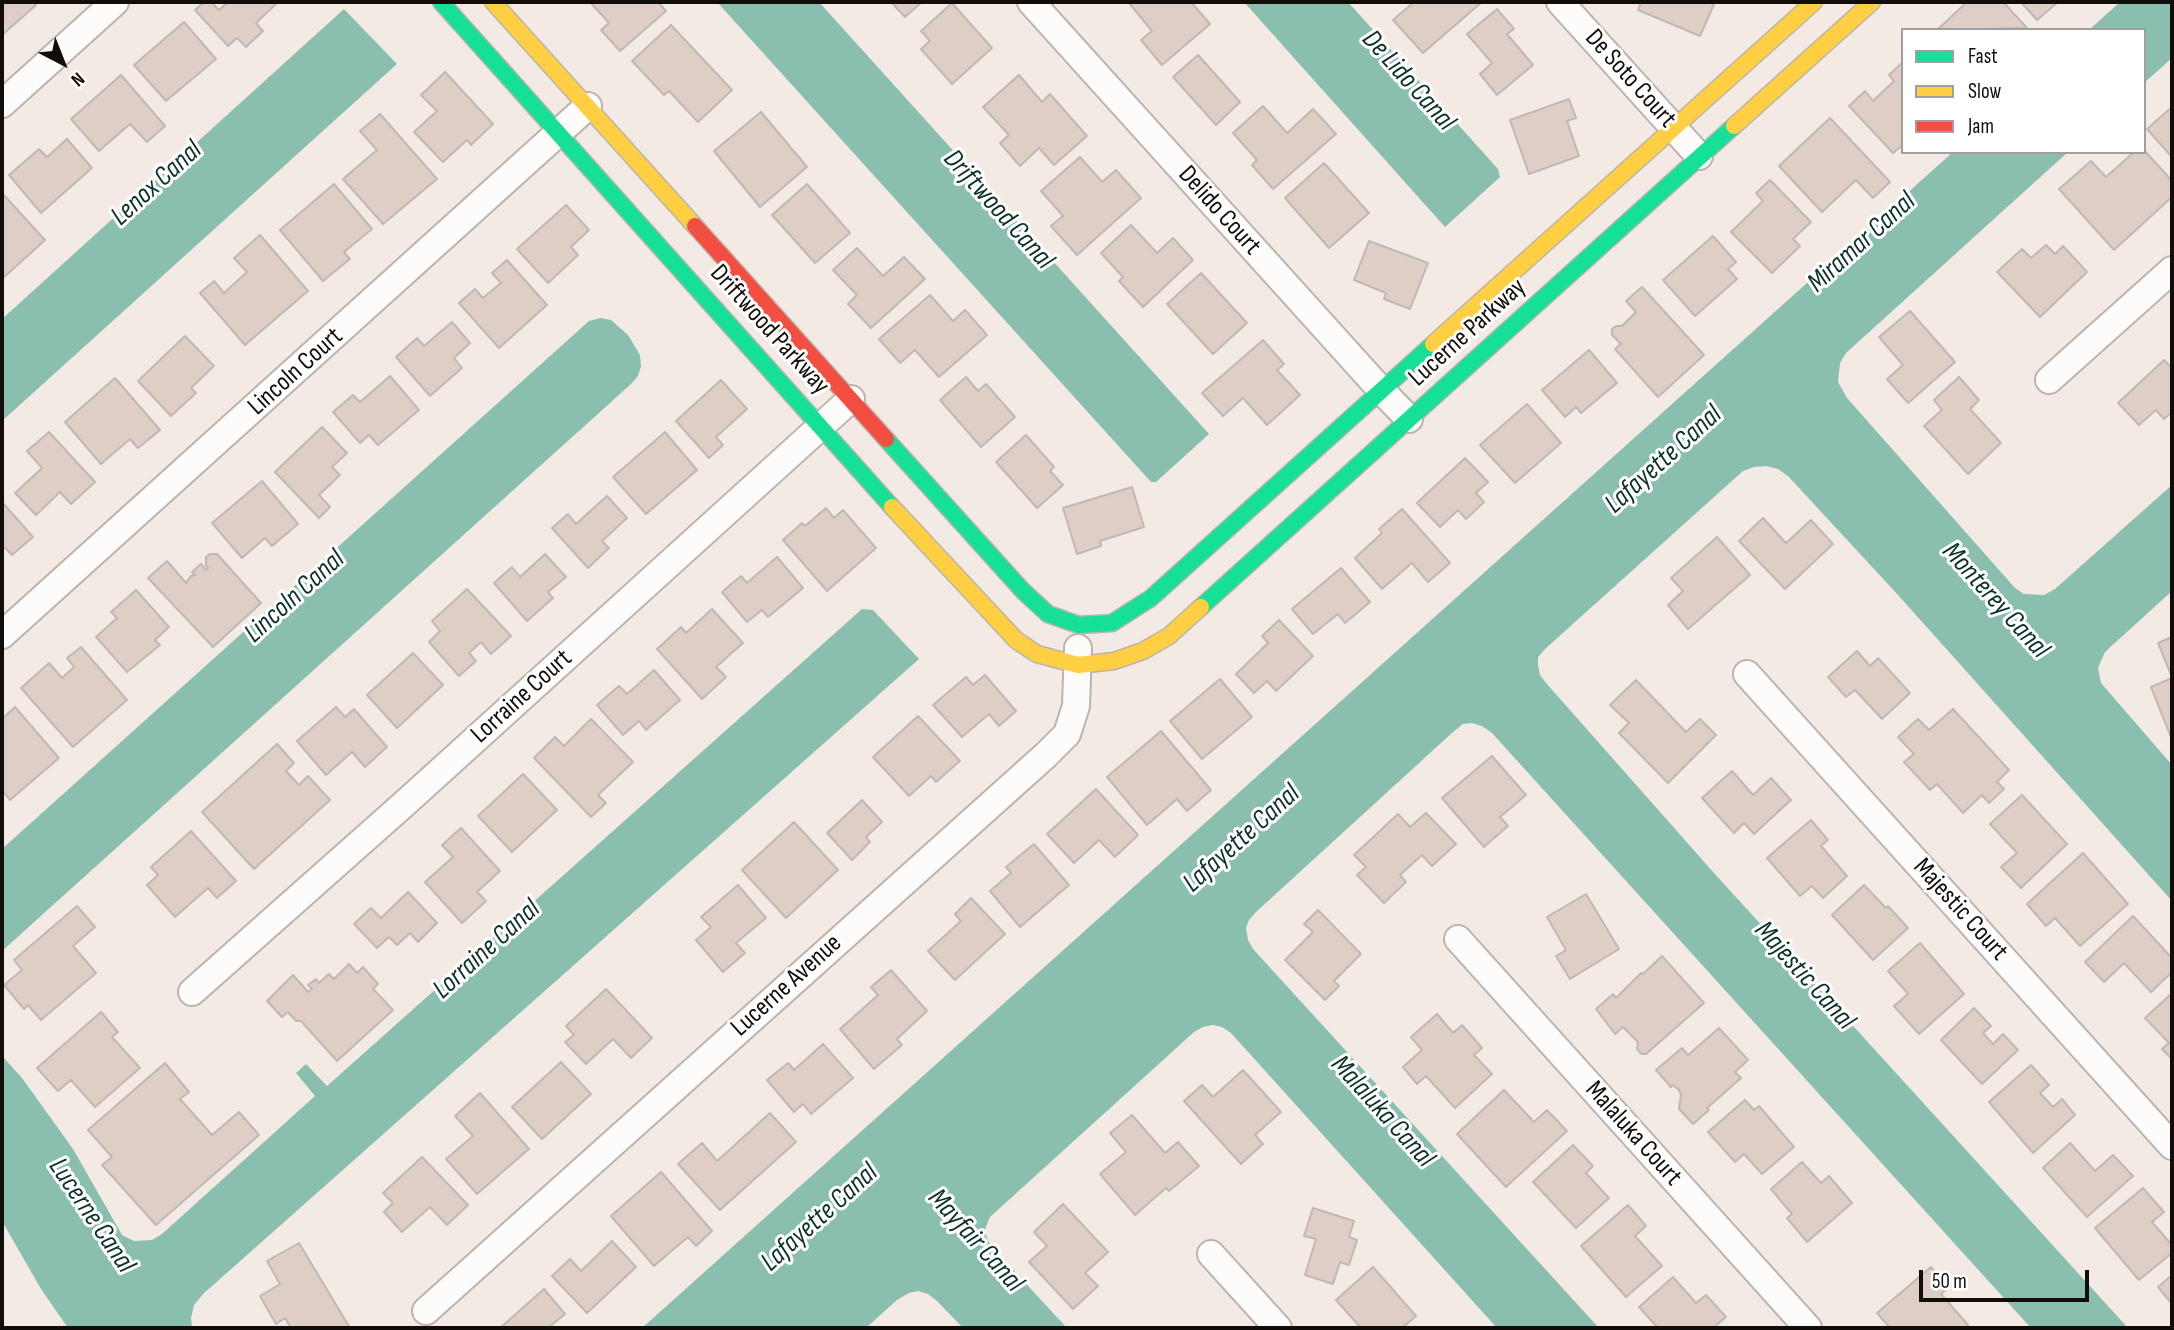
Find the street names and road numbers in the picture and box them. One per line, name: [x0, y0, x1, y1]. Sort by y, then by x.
street label: De Soto Court: [1578, 23, 1682, 135]
street label: Delido Court: [1171, 160, 1267, 262]
street label: Driftwood Parkway: [703, 259, 835, 401]
street label: Lucerne Parkway: [1403, 272, 1533, 394]
street label: Lincoln Court: [242, 321, 350, 423]
street label: Lorraine Court: [465, 644, 579, 750]
street label: Majestic Court: [1906, 852, 2014, 968]
street label: Lucerne Avenue: [725, 928, 849, 1044]
street label: Malaluka Court: [1578, 1075, 1688, 1193]

